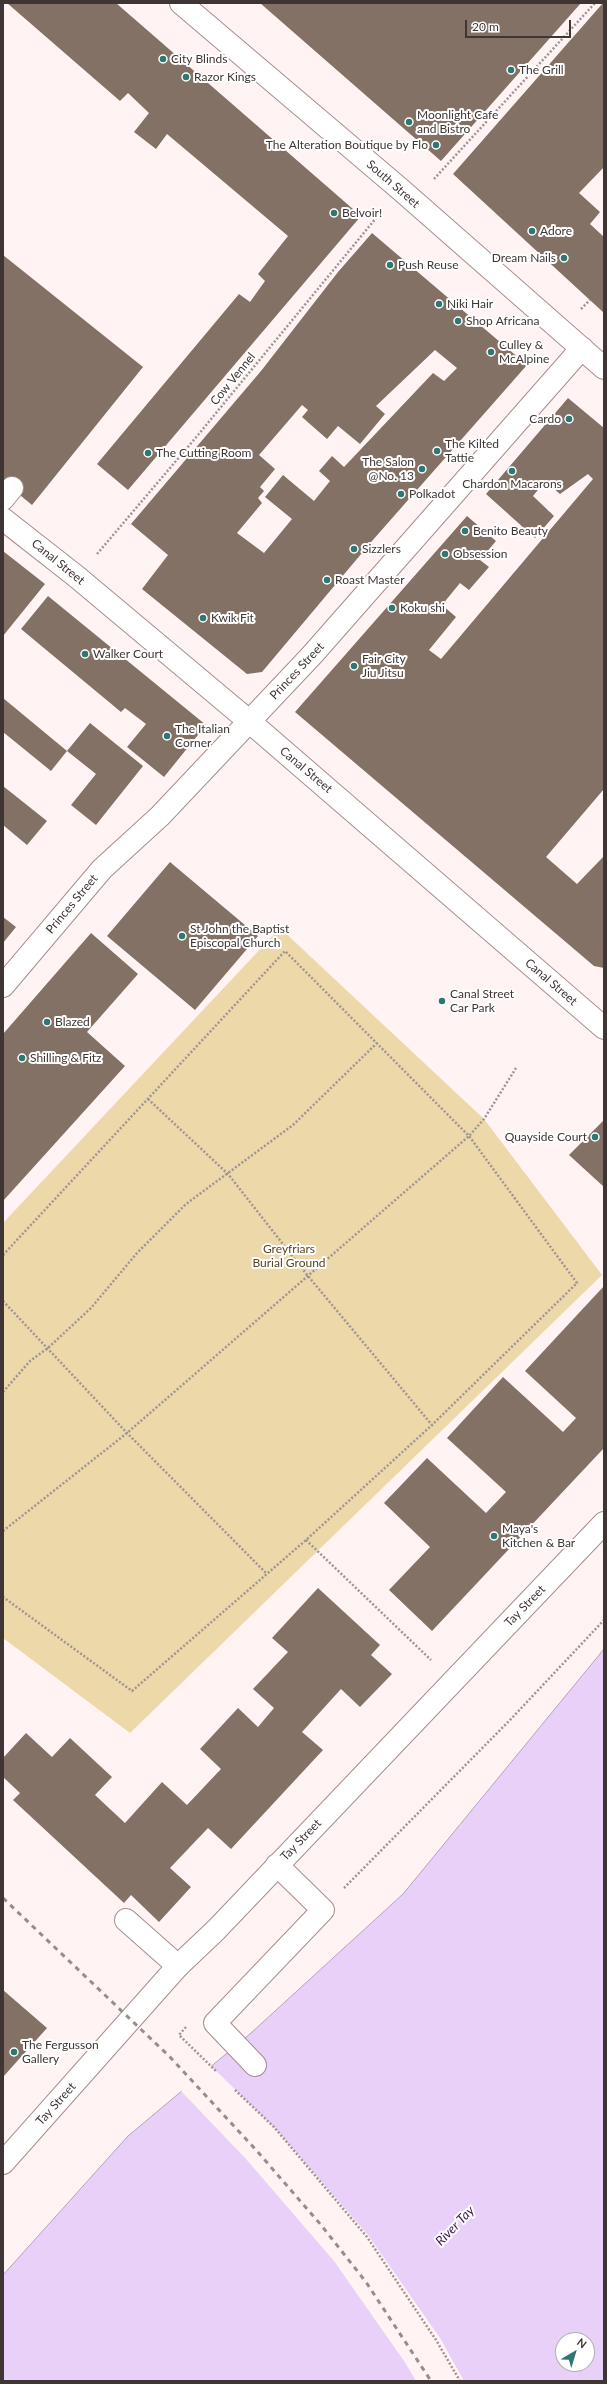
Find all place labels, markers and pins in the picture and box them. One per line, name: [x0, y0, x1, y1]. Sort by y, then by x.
place label: City Blinds: [171, 52, 227, 66]
marker: City Blinds: [158, 54, 168, 64]
place label: The Grill: [519, 63, 564, 77]
marker: The Grill: [506, 65, 516, 75]
place label: Razor Kings: [194, 70, 256, 84]
marker: Razor Kings: [181, 72, 191, 82]
place label: Moonlight Cafe and Bistro: [417, 108, 498, 136]
marker: Moonlight Cafe and Bistro: [404, 117, 414, 127]
place label: The Alteration Boutique by Flo: [266, 138, 428, 152]
marker: The Alteration Boutique by Flo: [431, 140, 441, 150]
place label: Belvoir!: [342, 206, 382, 220]
marker: Belvoir!: [329, 208, 339, 218]
place label: Adore: [540, 224, 572, 238]
marker: Adore: [527, 226, 537, 236]
place label: Dream Nails: [492, 251, 556, 265]
marker: Dream Nails: [559, 253, 569, 263]
place label: Push Reuse: [398, 258, 458, 272]
marker: Push Reuse: [385, 260, 395, 270]
place label: Niki Hair: [447, 297, 493, 311]
marker: Niki Hair: [434, 299, 444, 309]
place label: Shop Africana: [466, 314, 539, 328]
marker: Shop Africana: [453, 316, 463, 326]
place label: Culley & McAlpine: [499, 338, 549, 366]
marker: Culley & McAlpine: [486, 347, 496, 357]
place label: Cardo: [529, 412, 561, 426]
marker: Cardo: [564, 414, 574, 424]
place label: The Kilted Tattie: [445, 437, 499, 465]
place label: The Cutting Room: [156, 446, 251, 460]
marker: The Kilted Tattie: [432, 446, 442, 456]
marker: The Cutting Room: [143, 448, 153, 458]
place label: The Salon @No. 13: [362, 455, 414, 483]
marker: The Salon @No. 13: [417, 464, 427, 474]
marker: Chardon Macarons: [507, 466, 517, 476]
place label: Chardon Macarons: [462, 477, 562, 491]
place label: Polkadot: [409, 487, 455, 501]
marker: Polkadot: [396, 489, 406, 499]
place label: Benito Beauty: [473, 524, 548, 538]
marker: Benito Beauty: [460, 526, 470, 536]
place label: Sizzlers: [362, 542, 401, 556]
marker: Sizzlers: [349, 544, 359, 554]
place label: Obsession: [453, 547, 508, 561]
marker: Obsession: [440, 549, 450, 559]
place label: Roast Master: [335, 573, 405, 587]
marker: Roast Master: [322, 575, 332, 585]
place label: Koku shi: [400, 601, 445, 615]
marker: Koku shi: [387, 603, 397, 613]
place label: Kwik Fit: [211, 611, 254, 625]
marker: Kwik Fit: [198, 613, 208, 623]
place label: Walker Court: [93, 647, 163, 661]
marker: Walker Court: [80, 649, 90, 659]
place label: Fair City Jiu Jitsu: [362, 652, 406, 680]
marker: Fair City Jiu Jitsu: [349, 661, 359, 671]
place label: The Italian Corner: [175, 722, 230, 750]
marker: The Italian Corner: [162, 731, 172, 741]
place label: St John the Baptist Episcopal Church: [190, 922, 289, 950]
marker: St John the Baptist Episcopal Church: [177, 931, 187, 941]
place label: Canal Street Car Park: [450, 987, 514, 1015]
marker: Canal Street Car Park: [437, 996, 447, 1006]
place label: Blazed: [55, 1015, 90, 1029]
marker: Blazed: [42, 1017, 52, 1027]
place label: Shilling & Fitz: [30, 1051, 102, 1065]
marker: Shilling & Fitz: [17, 1053, 27, 1063]
place label: Quayside Court: [505, 1130, 587, 1144]
marker: Quayside Court: [590, 1132, 600, 1142]
place label: Maya's Kitchen & Bar: [502, 1522, 575, 1550]
marker: Maya's Kitchen & Bar: [489, 1531, 499, 1541]
place label: The Fergusson Gallery: [22, 2038, 99, 2066]
marker: The Fergusson Gallery: [9, 2047, 19, 2057]

